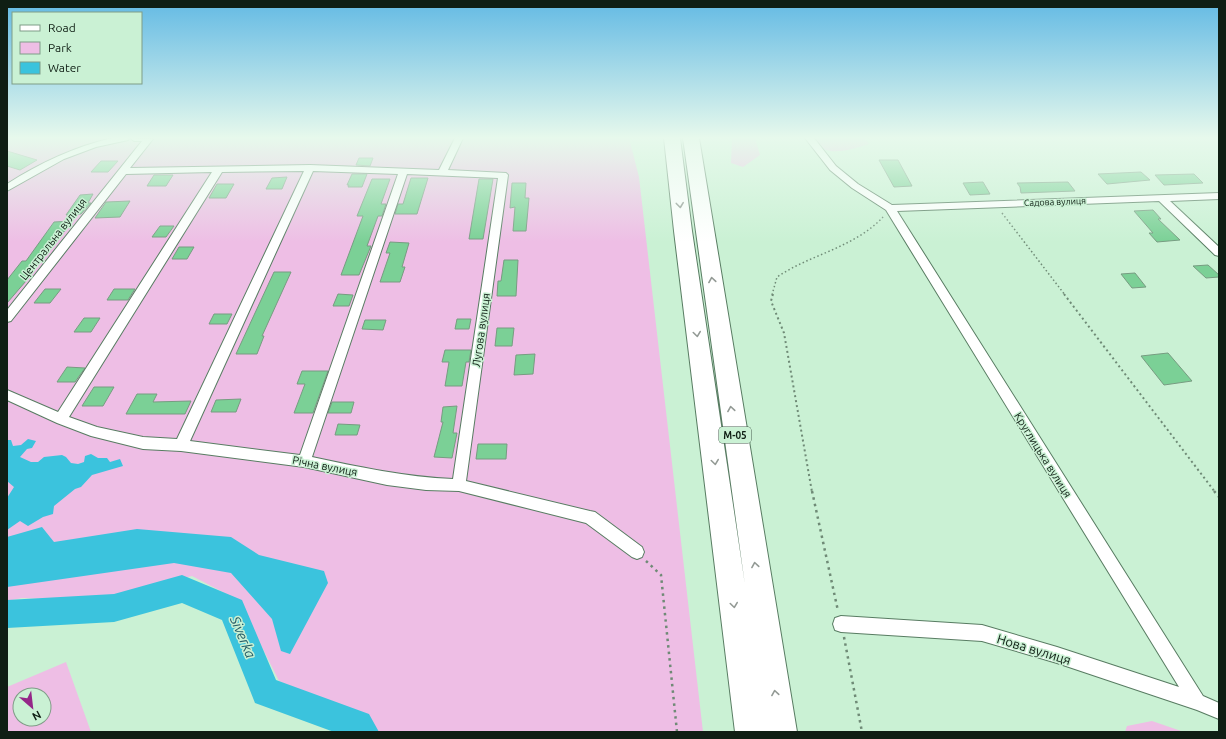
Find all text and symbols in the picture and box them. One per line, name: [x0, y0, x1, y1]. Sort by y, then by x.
legend: [12, 12, 142, 84]
text: Road: [48, 21, 76, 34]
text: Park: [48, 41, 72, 54]
text: Water: [48, 61, 81, 74]
street label: Центральна вулиця: [17, 196, 89, 282]
street label: Садова вулиця: [1024, 196, 1086, 208]
one-way arrow: [675, 202, 684, 208]
one-way arrow: [708, 277, 717, 283]
street label: Лугова вулиця: [470, 292, 492, 368]
one-way arrow: [692, 331, 701, 337]
one-way arrow: [727, 406, 736, 412]
street label: Круглицька вулиця: [1012, 410, 1074, 500]
road number: М-05: [719, 427, 751, 443]
street label: Річна вулиця: [291, 454, 359, 478]
one-way arrow: [710, 459, 719, 465]
one-way arrow: [751, 562, 760, 568]
one-way arrow: [729, 602, 738, 608]
water label: Siverka: [227, 613, 259, 661]
street label: Нова вулиця: [995, 631, 1073, 667]
north arrow: [12, 687, 52, 727]
one-way arrow: [771, 690, 780, 697]
text: N: [30, 709, 43, 723]

